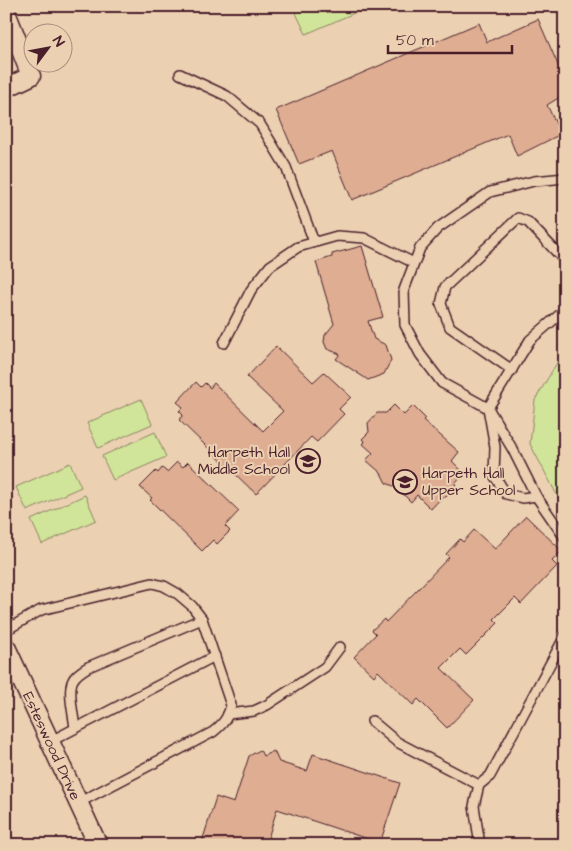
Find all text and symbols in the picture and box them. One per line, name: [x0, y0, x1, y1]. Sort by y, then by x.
north arrow: [22, 22, 72, 72]
scale bar: [388, 22, 512, 54]
text: 50 m: [396, 30, 434, 51]
text: N: [47, 33, 69, 51]
place label: Harpeth Hall Middle School: [198, 442, 290, 480]
school or university icon: Harpeth Hall Middle School: [295, 448, 321, 474]
place label: Harpeth Hall Upper School: [422, 463, 515, 501]
school or university icon: Harpeth Hall Upper School: [392, 469, 418, 495]
street label: Esteswood Drive: [18, 688, 86, 803]

